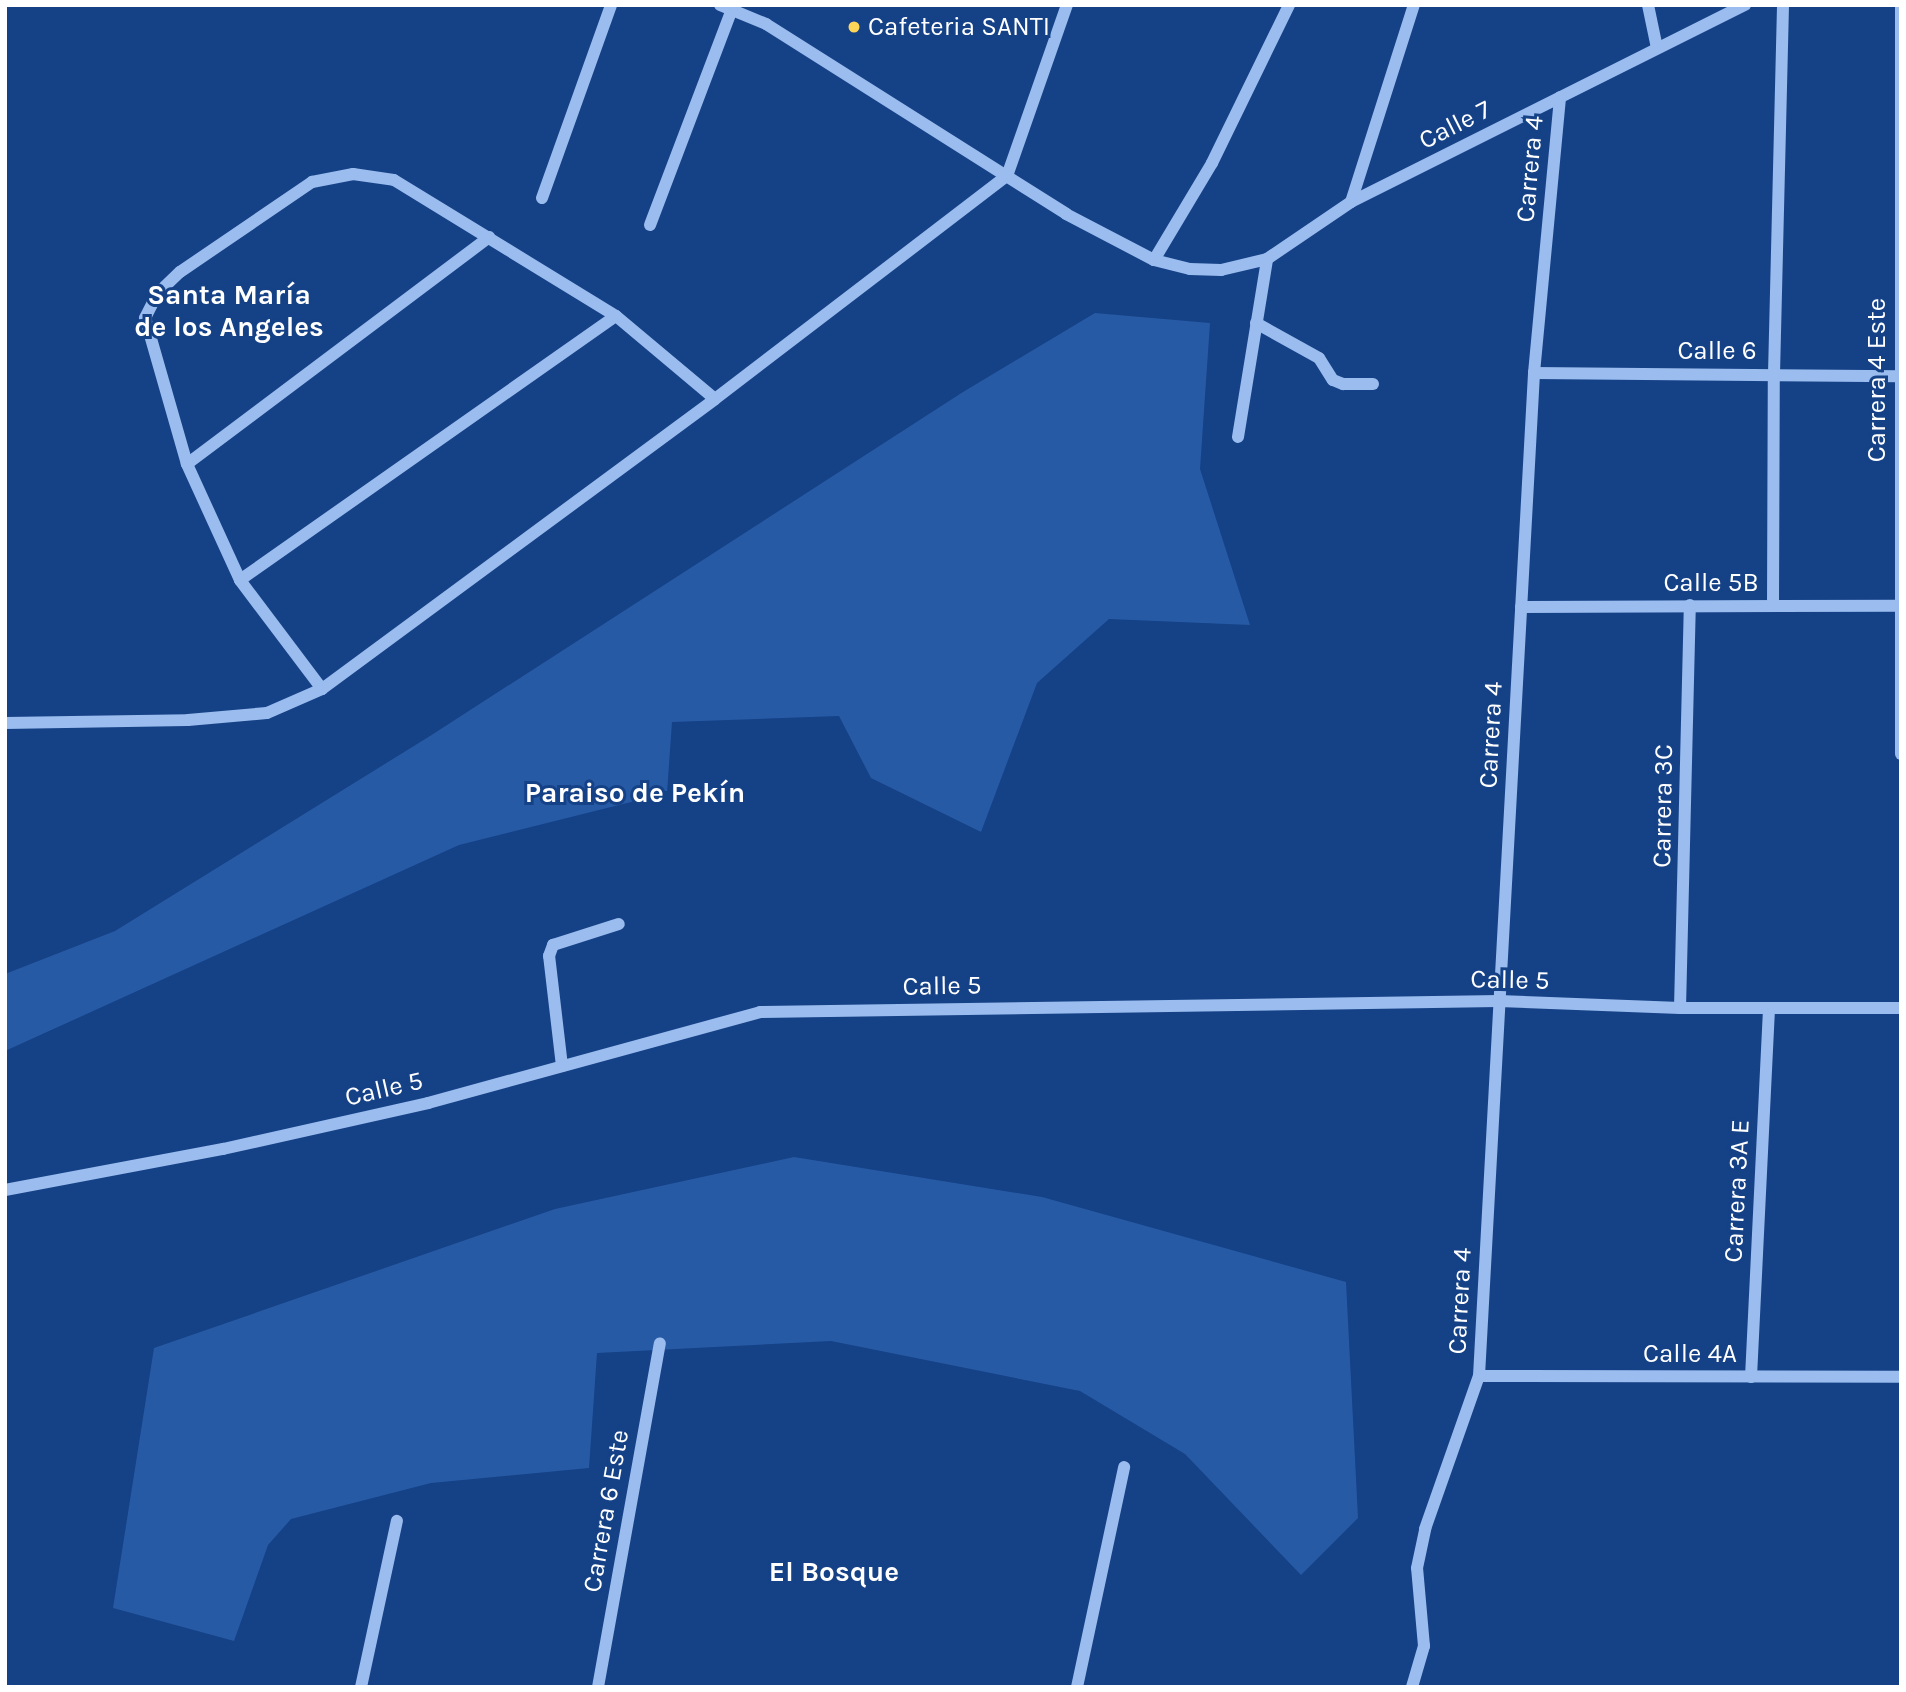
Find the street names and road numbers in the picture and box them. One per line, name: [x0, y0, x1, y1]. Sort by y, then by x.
street label: Calle 7: [1414, 94, 1496, 156]
street label: Carrera 4: [1510, 114, 1550, 224]
street label: Carrera 4 Este: [1861, 298, 1893, 462]
street label: Calle 6: [1677, 335, 1757, 367]
street label: Calle 5B: [1663, 567, 1759, 599]
street label: Carrera 4: [1473, 681, 1509, 789]
street label: Carrera 3C: [1646, 744, 1680, 868]
street label: Calle 5: [1470, 964, 1550, 996]
street label: Calle 5: [902, 970, 982, 1002]
street label: Calle 5: [342, 1065, 426, 1113]
street label: Carrera 3A E: [1718, 1119, 1756, 1263]
street label: Carrera 4: [1442, 1247, 1478, 1355]
street label: Calle 4A: [1643, 1338, 1737, 1370]
street label: Carrera 6 Este: [576, 1427, 636, 1595]

